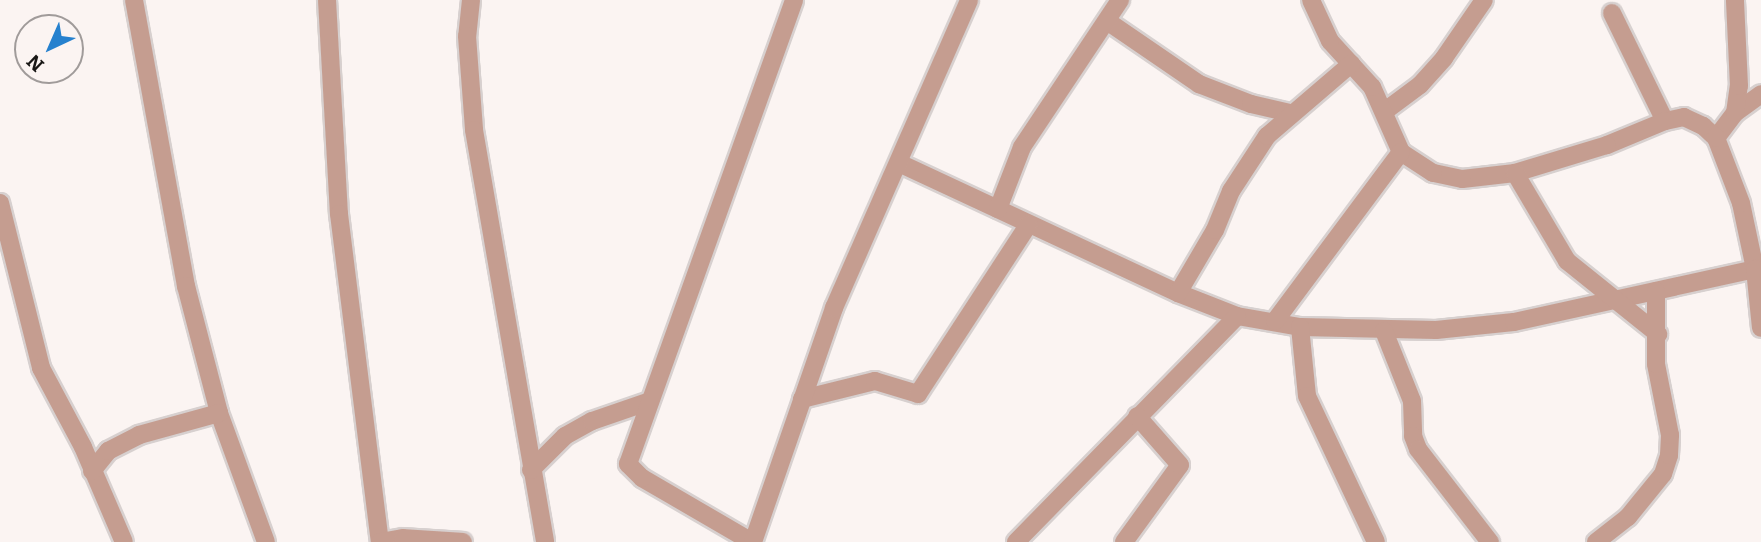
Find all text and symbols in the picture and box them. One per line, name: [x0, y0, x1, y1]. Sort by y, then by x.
north arrow: [14, 14, 84, 84]
text: N: [22, 50, 49, 76]

